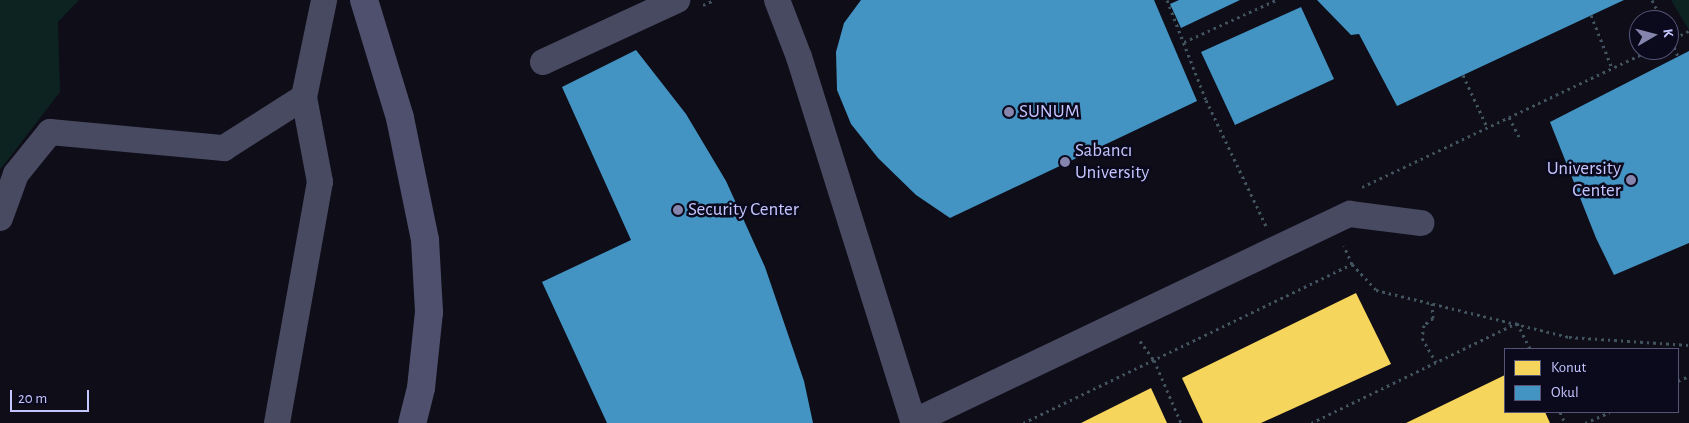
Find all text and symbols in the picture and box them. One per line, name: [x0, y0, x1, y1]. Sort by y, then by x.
north arrow: [1629, 10, 1679, 60]
text: K: [1660, 28, 1675, 38]
place label: SUNUM: [1019, 101, 1080, 123]
marker: SUNUM: [1003, 106, 1015, 118]
place label: Sabancı University: [1075, 140, 1149, 184]
marker: Sabancı University: [1059, 156, 1071, 168]
place label: University Center: [1547, 158, 1621, 202]
marker: University Center: [1625, 174, 1637, 186]
place label: Security Center: [688, 199, 799, 221]
marker: Security Center: [672, 204, 684, 216]
legend: [1504, 348, 1679, 413]
text: Konut: [1551, 360, 1586, 375]
scale bar: [12, 380, 91, 412]
text: Okul: [1551, 385, 1579, 400]
text: 20 m: [18, 391, 47, 406]

